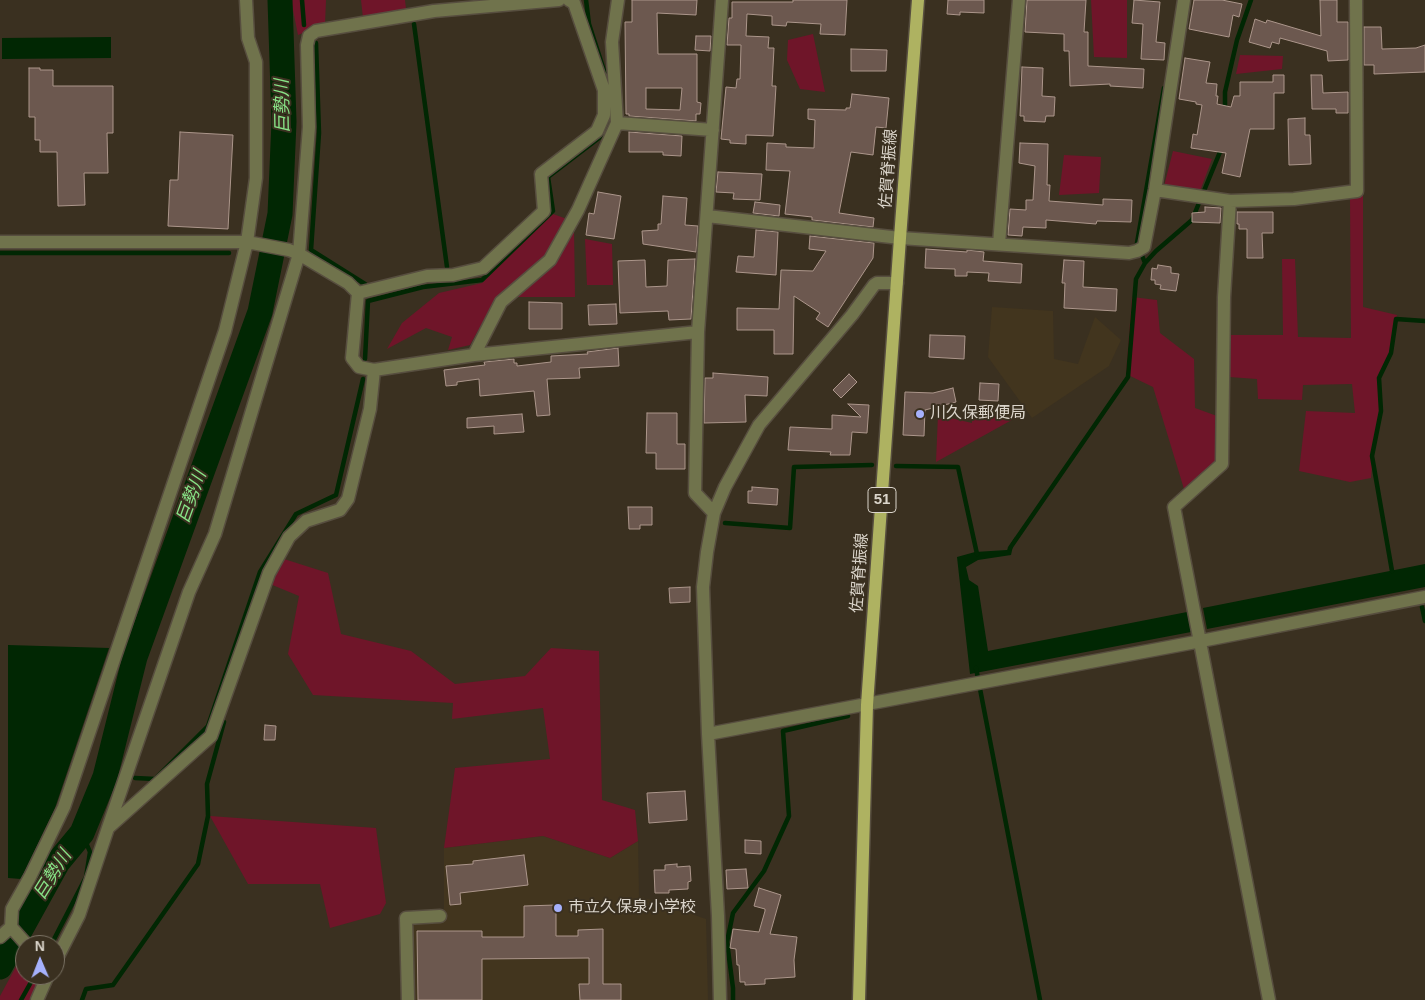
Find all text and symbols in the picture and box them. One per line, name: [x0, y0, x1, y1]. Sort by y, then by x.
water label: 巨勢川: [272, 79, 294, 133]
street label: 佐賀脊振線: [877, 128, 901, 210]
place label: 川久保郵便局: [930, 404, 1026, 424]
marker: 川久保郵便局: [914, 408, 926, 420]
water label: 巨勢川: [173, 468, 211, 526]
road number: 51: [868, 488, 896, 512]
street label: 佐賀脊振線: [848, 532, 872, 614]
water label: 巨勢川: [30, 846, 76, 904]
place label: 市立久保泉小学校: [568, 898, 696, 918]
marker: 市立久保泉小学校: [552, 902, 564, 914]
north arrow: [15, 935, 65, 985]
text: N: [35, 938, 45, 954]

